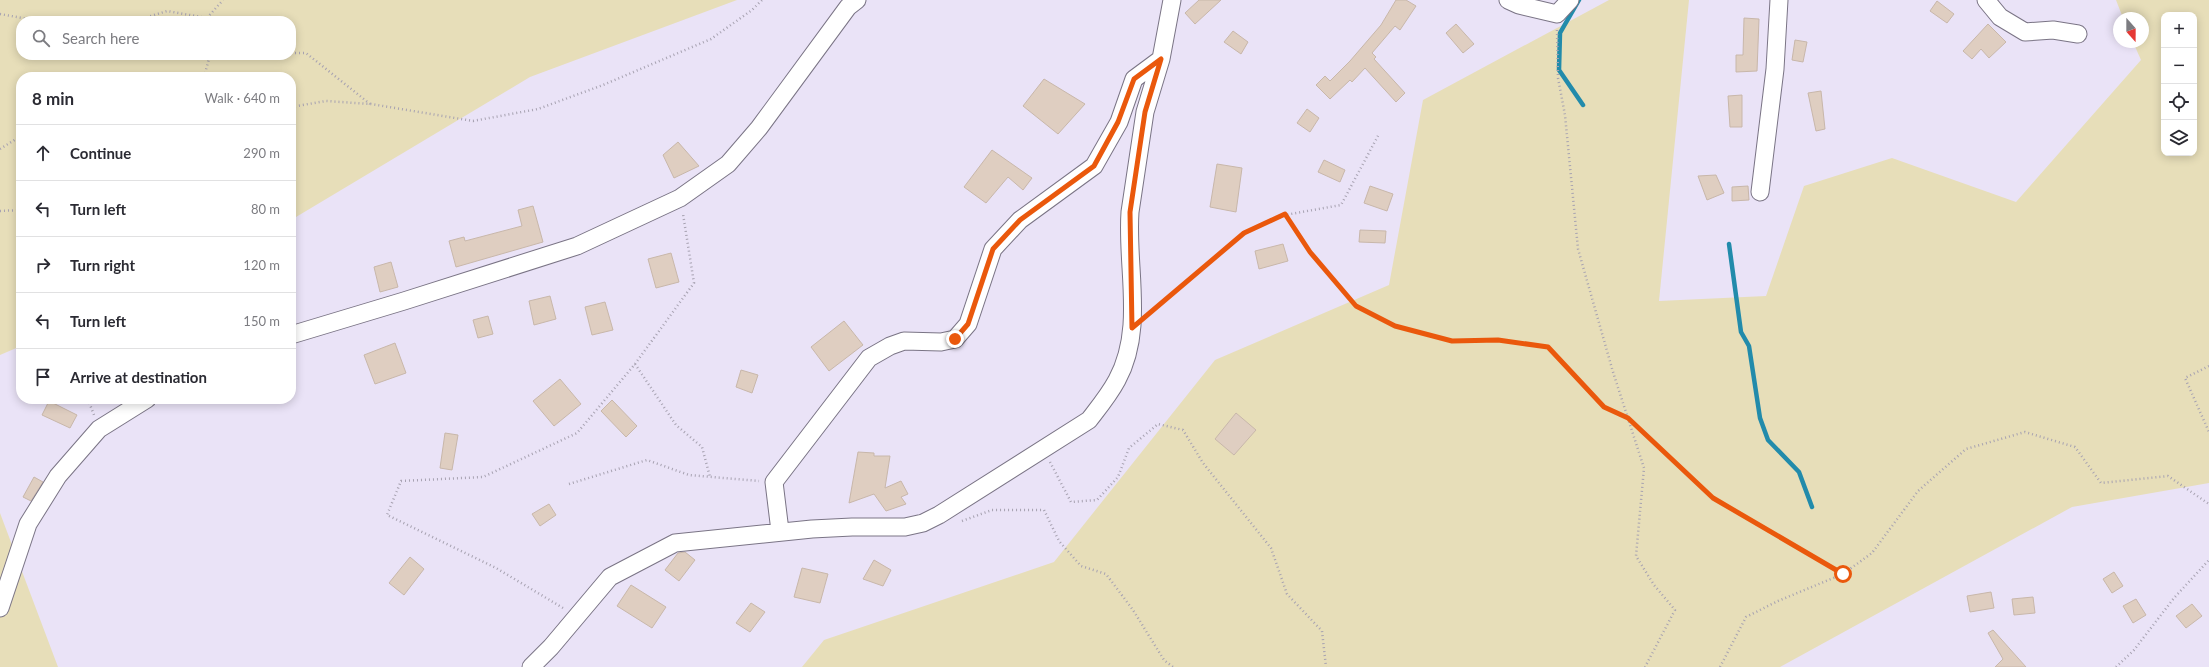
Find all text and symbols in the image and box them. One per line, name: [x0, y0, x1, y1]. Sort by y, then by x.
north arrow: [2113, 12, 2149, 48]
map controls: [2161, 12, 2197, 156]
button: +: [2161, 12, 2197, 48]
search box: [16, 16, 296, 60]
icon: search: [30, 27, 52, 49]
text: Search here: [62, 29, 139, 47]
button: −: [2161, 48, 2197, 84]
button: locate: [2161, 84, 2197, 120]
text: 8 min: [32, 88, 74, 109]
text: Walk · 640 m: [204, 90, 280, 106]
button: layers: [2161, 120, 2197, 156]
icon: ahead: [32, 142, 54, 164]
text: Continue: [70, 144, 131, 162]
text: 290 m: [243, 145, 280, 161]
icon: left: [32, 198, 54, 220]
text: Turn left: [70, 200, 126, 218]
text: 80 m: [251, 201, 280, 217]
icon: right: [32, 254, 54, 276]
text: Turn right: [70, 256, 135, 274]
text: 120 m: [243, 257, 280, 273]
icon: left: [32, 310, 54, 332]
text: Turn left: [70, 312, 126, 330]
text: 150 m: [243, 313, 280, 329]
route end: [946, 330, 964, 348]
icon: arrive: [32, 366, 54, 388]
text: Arrive at destination: [70, 368, 207, 386]
route start: [1834, 565, 1852, 583]

